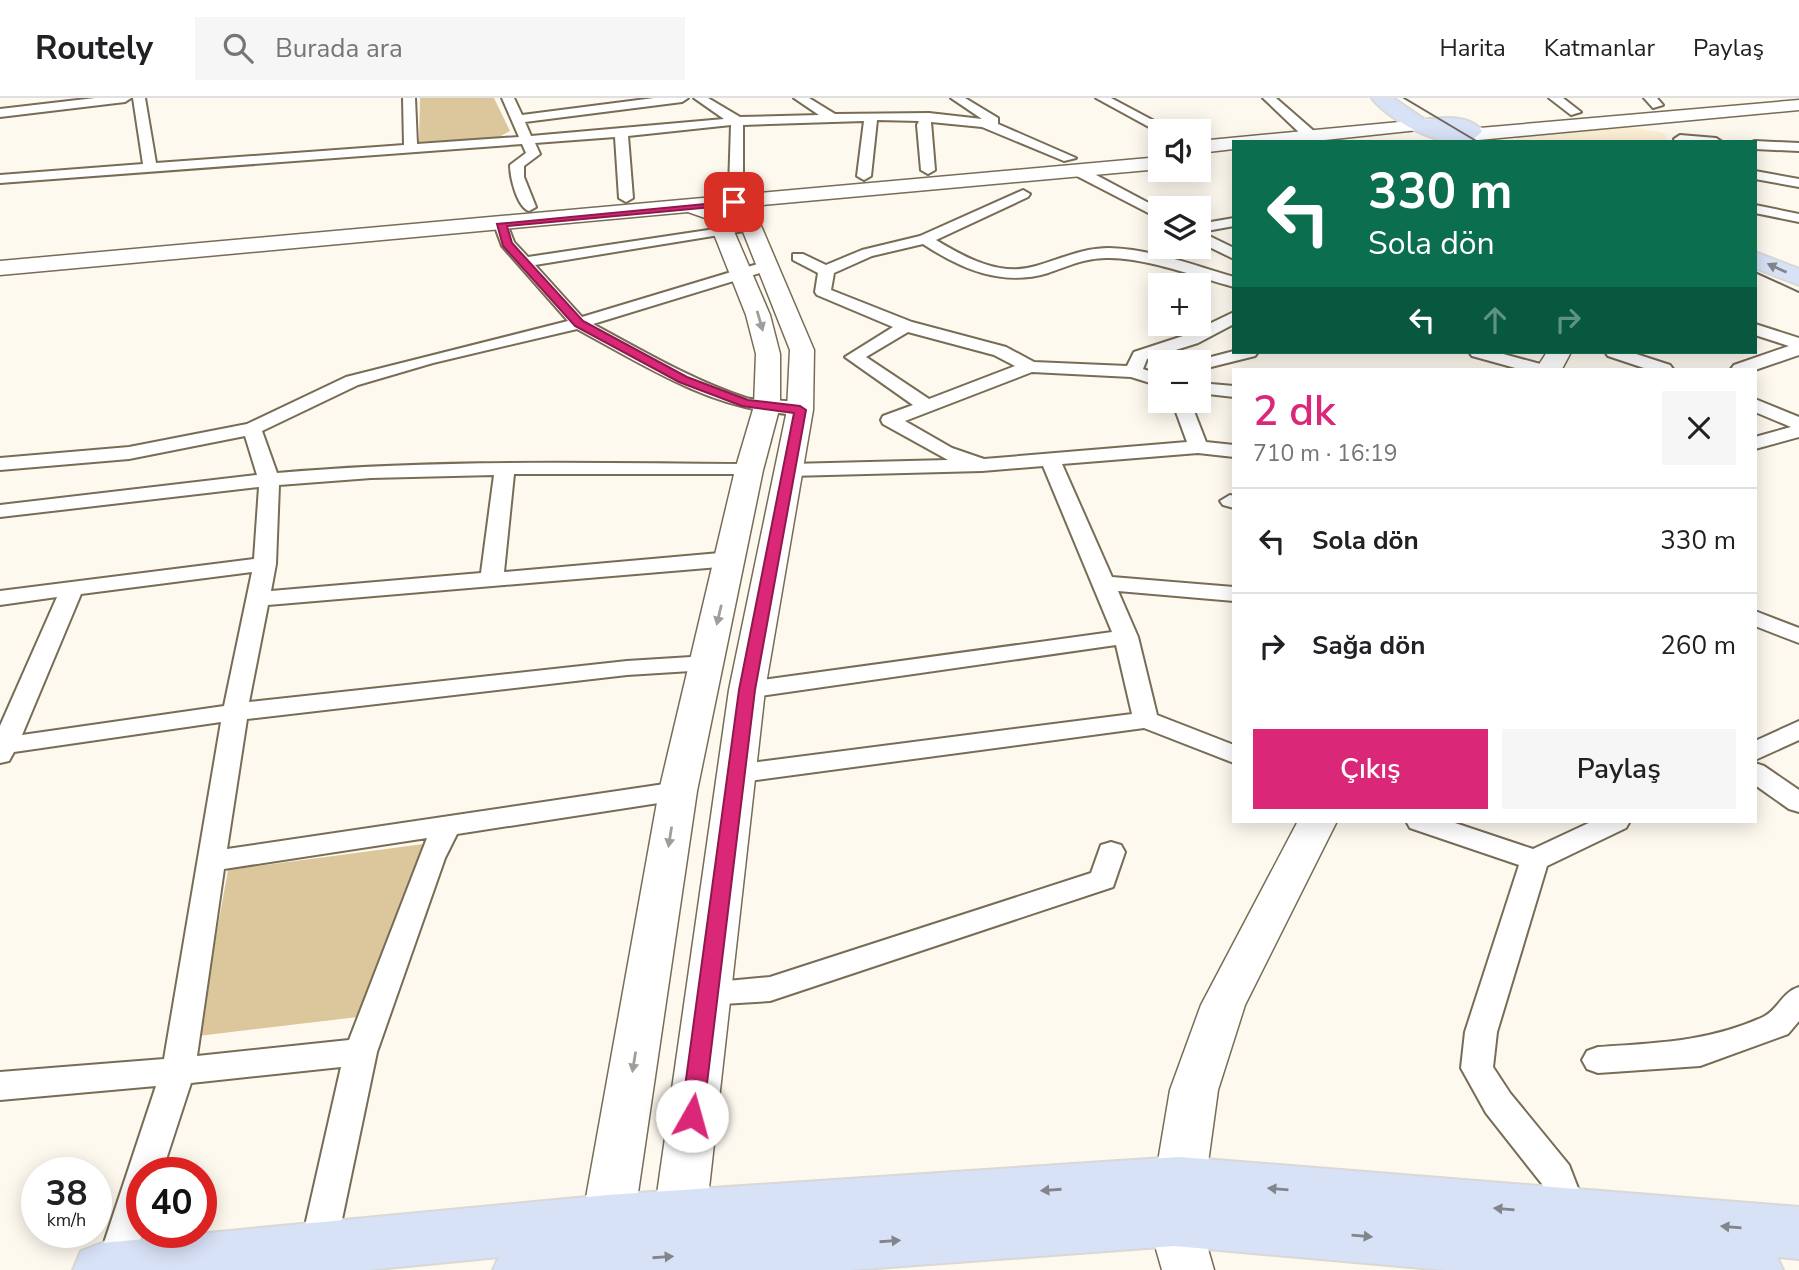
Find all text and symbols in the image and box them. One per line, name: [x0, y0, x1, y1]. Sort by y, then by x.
search box: [195, 17, 685, 80]
text: Routely: [35, 26, 153, 71]
icon: search: [219, 29, 257, 67]
text: Burada ara: [275, 31, 403, 66]
text: Harita: [1439, 32, 1506, 64]
text: Katmanlar: [1544, 32, 1655, 64]
text: Paylaş: [1693, 32, 1764, 64]
map controls: [1148, 119, 1211, 413]
button: sound: [1148, 119, 1211, 182]
text: 330 m: [1368, 158, 1512, 225]
icon: left: [1253, 168, 1344, 259]
pin: [704, 172, 764, 232]
icon: arrive: [715, 183, 753, 221]
button: layers: [1148, 196, 1211, 259]
text: Sola dön: [1368, 222, 1495, 265]
one-way arrow: [1767, 262, 1787, 274]
button: +: [1148, 273, 1211, 336]
icon: left: [1403, 301, 1441, 339]
icon: ahead: [1476, 301, 1514, 339]
icon: right: [1549, 301, 1587, 339]
one-way arrow: [755, 311, 765, 332]
button: −: [1148, 350, 1211, 413]
text: 2 dk: [1253, 383, 1336, 440]
button: close: [1662, 391, 1736, 465]
text: 710 m · 16:19: [1253, 438, 1398, 469]
icon: left: [1253, 522, 1291, 560]
text: Sola dön: [1312, 523, 1419, 558]
text: 330 m: [1660, 523, 1736, 558]
one-way arrow: [713, 604, 724, 626]
icon: right: [1253, 627, 1291, 665]
text: Sağa dön: [1312, 628, 1425, 663]
text: 260 m: [1660, 628, 1736, 663]
button: Çıkış: [1253, 729, 1488, 809]
button: Paylaş: [1502, 729, 1736, 809]
one-way arrow: [664, 826, 675, 848]
one-way arrow: [628, 1051, 639, 1073]
position arrow: [655, 1079, 729, 1153]
speed limit sign: 40: [126, 1157, 217, 1248]
text: 38: [45, 1170, 88, 1217]
one-way arrow: [1266, 1183, 1288, 1194]
one-way arrow: [1039, 1185, 1061, 1196]
one-way arrow: [1493, 1203, 1515, 1214]
text: km/h: [47, 1208, 86, 1232]
one-way arrow: [1720, 1221, 1742, 1232]
one-way arrow: [1351, 1231, 1373, 1242]
one-way arrow: [880, 1235, 902, 1246]
one-way arrow: [653, 1251, 675, 1262]

